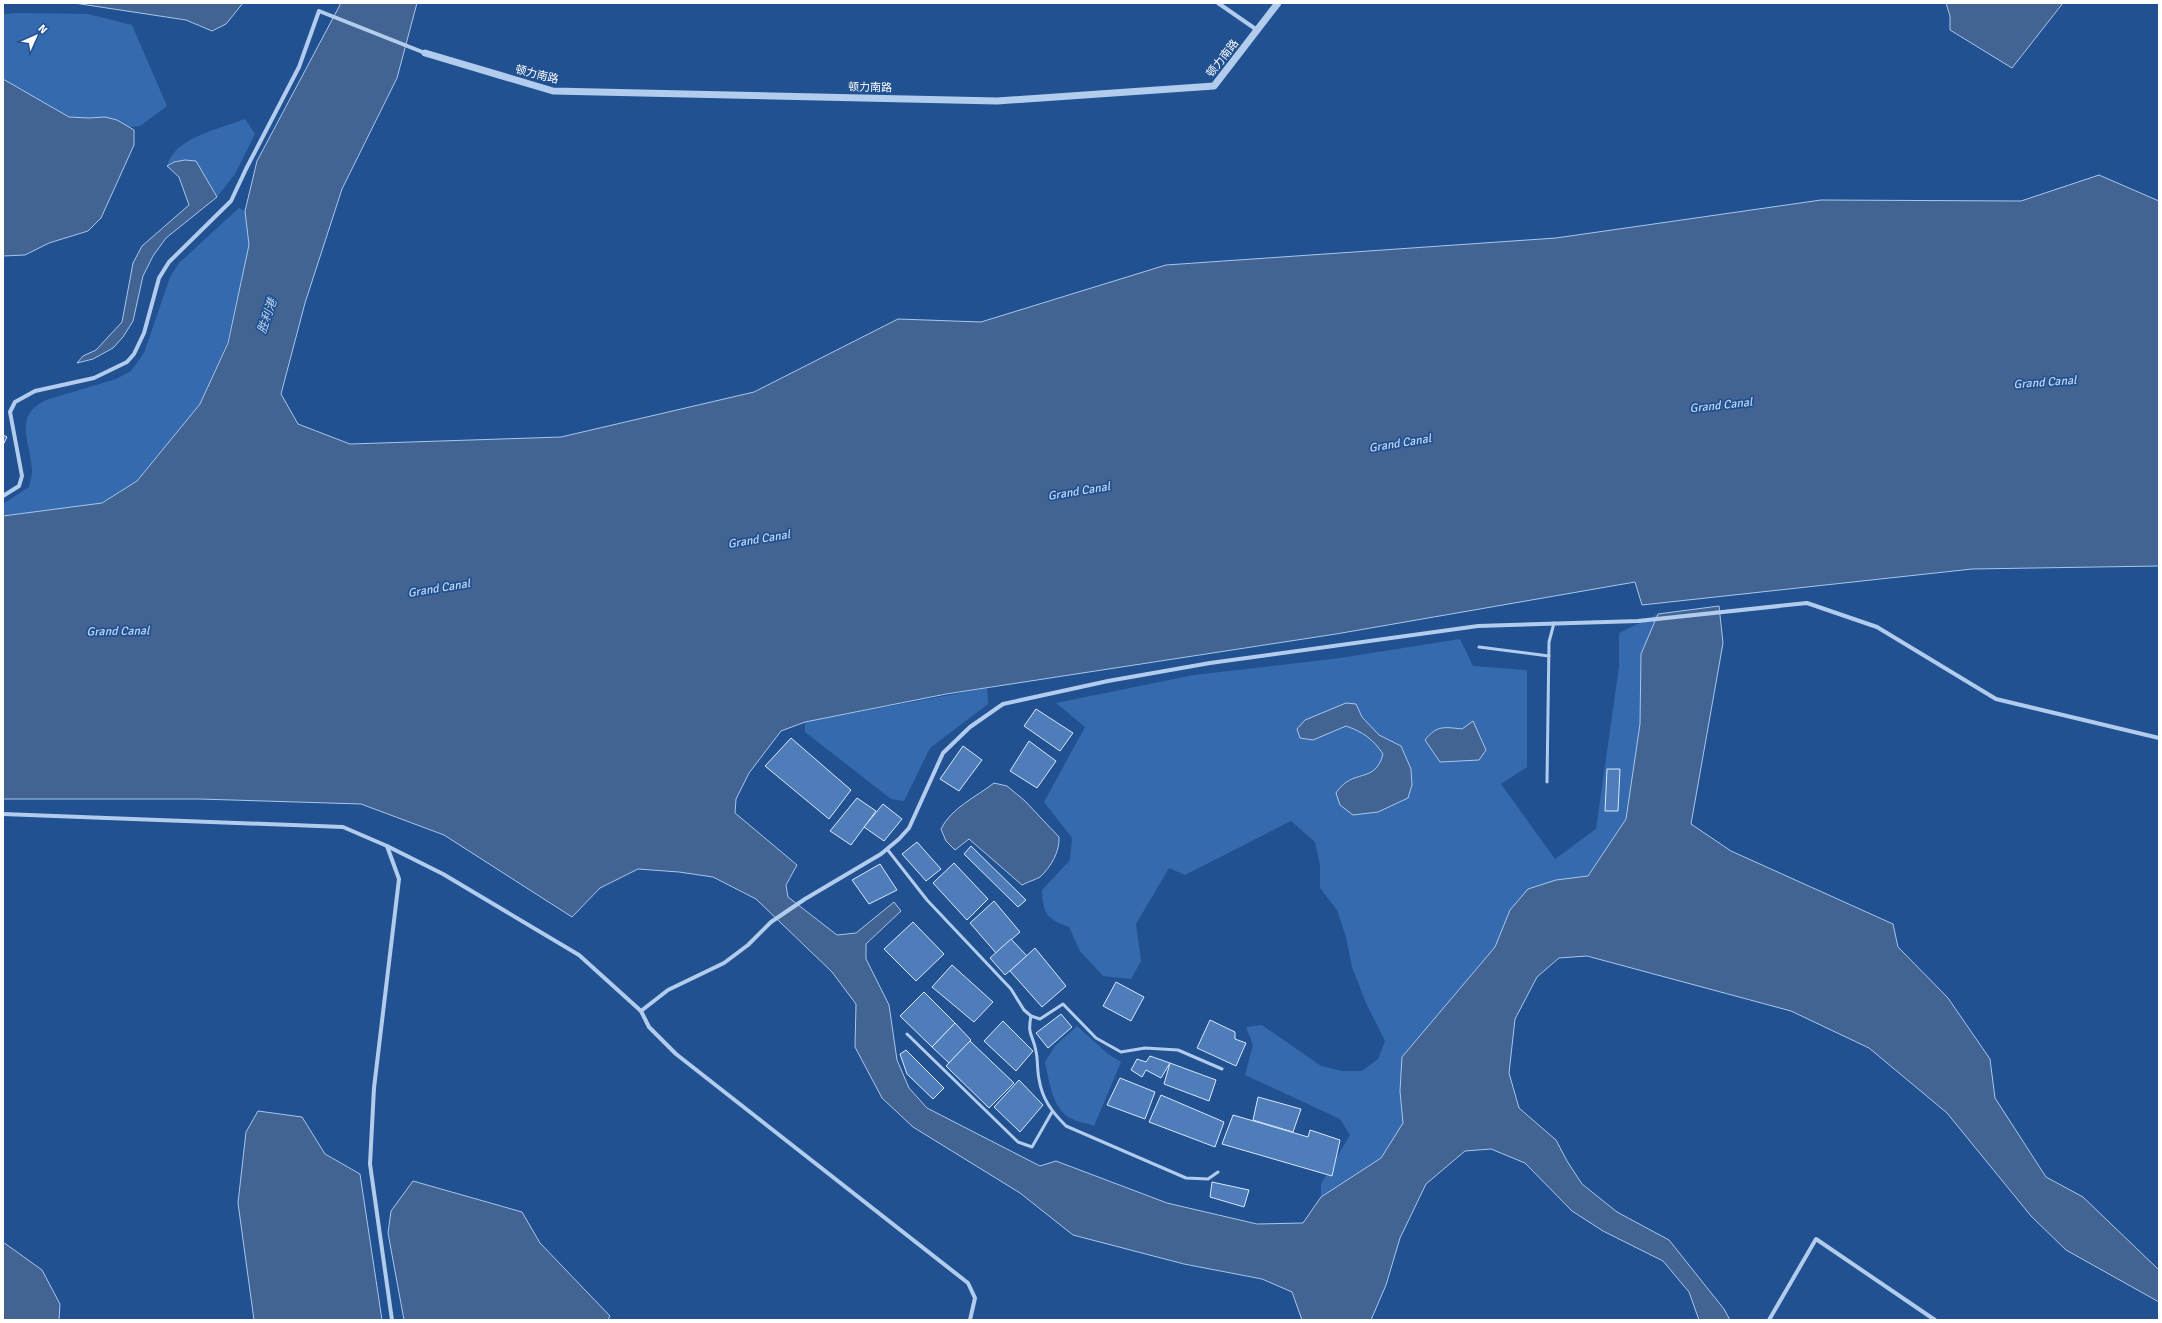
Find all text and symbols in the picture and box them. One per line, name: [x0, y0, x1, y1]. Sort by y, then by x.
north arrow: [16, 16, 56, 56]
text: N: [35, 22, 50, 37]
street label: 顿力南路: [1204, 37, 1241, 80]
street label: 顿力南路: [514, 63, 560, 86]
street label: 顿力南路: [848, 81, 892, 94]
water label: 胜利港: [255, 295, 281, 336]
water label: Grand Canal: [2013, 373, 2078, 392]
water label: Grand Canal: [1689, 395, 1755, 416]
water label: Grand Canal: [1368, 431, 1434, 456]
water label: Grand Canal: [1047, 479, 1113, 504]
water label: Grand Canal: [727, 527, 793, 552]
water label: Grand Canal: [407, 576, 473, 601]
water label: Grand Canal: [86, 623, 151, 640]

